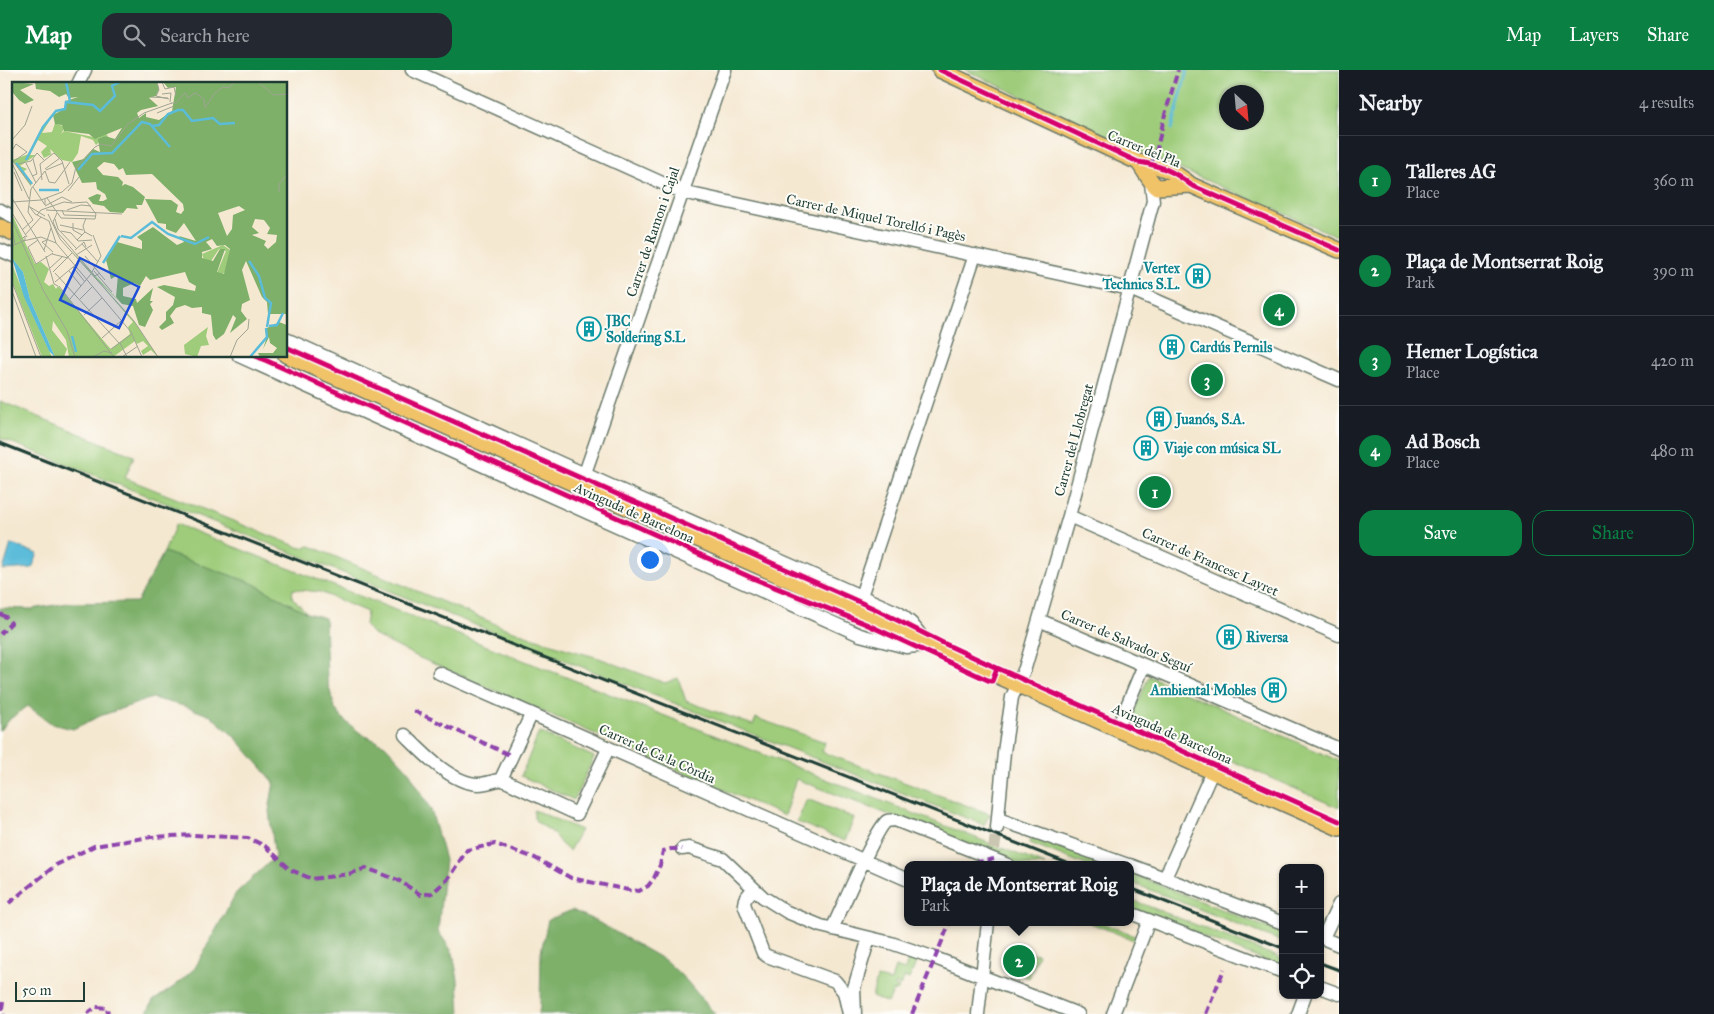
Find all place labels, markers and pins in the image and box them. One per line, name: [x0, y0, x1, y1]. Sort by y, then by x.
place label: Vertex Technics S.L.: [1101, 260, 1181, 293]
building icon: Vertex Technics S.L.: [1185, 263, 1211, 289]
pin: 4: [1263, 291, 1295, 329]
place label: JBC Soldering S.L: [604, 313, 686, 347]
building icon: JBC Soldering S.L: [576, 316, 602, 342]
building icon: Cardús Pernils: [1159, 334, 1185, 360]
place label: Cardús Pernils: [1190, 339, 1272, 356]
pin: 3: [1191, 361, 1223, 399]
building icon: Juanós, S.A.: [1146, 406, 1172, 432]
place label: Juanós, S.A.: [1174, 411, 1245, 429]
building icon: Viaje con música SL: [1133, 435, 1159, 461]
place label: Viaje con música SL: [1163, 440, 1281, 458]
pin: 1: [1139, 473, 1171, 511]
building icon: Riversa: [1216, 624, 1242, 650]
place label: Riversa: [1246, 629, 1289, 646]
building icon: Ambiental Mobles: [1261, 677, 1287, 703]
place label: Ambiental Mobles: [1149, 682, 1256, 699]
pin: 2: [1003, 942, 1035, 980]

